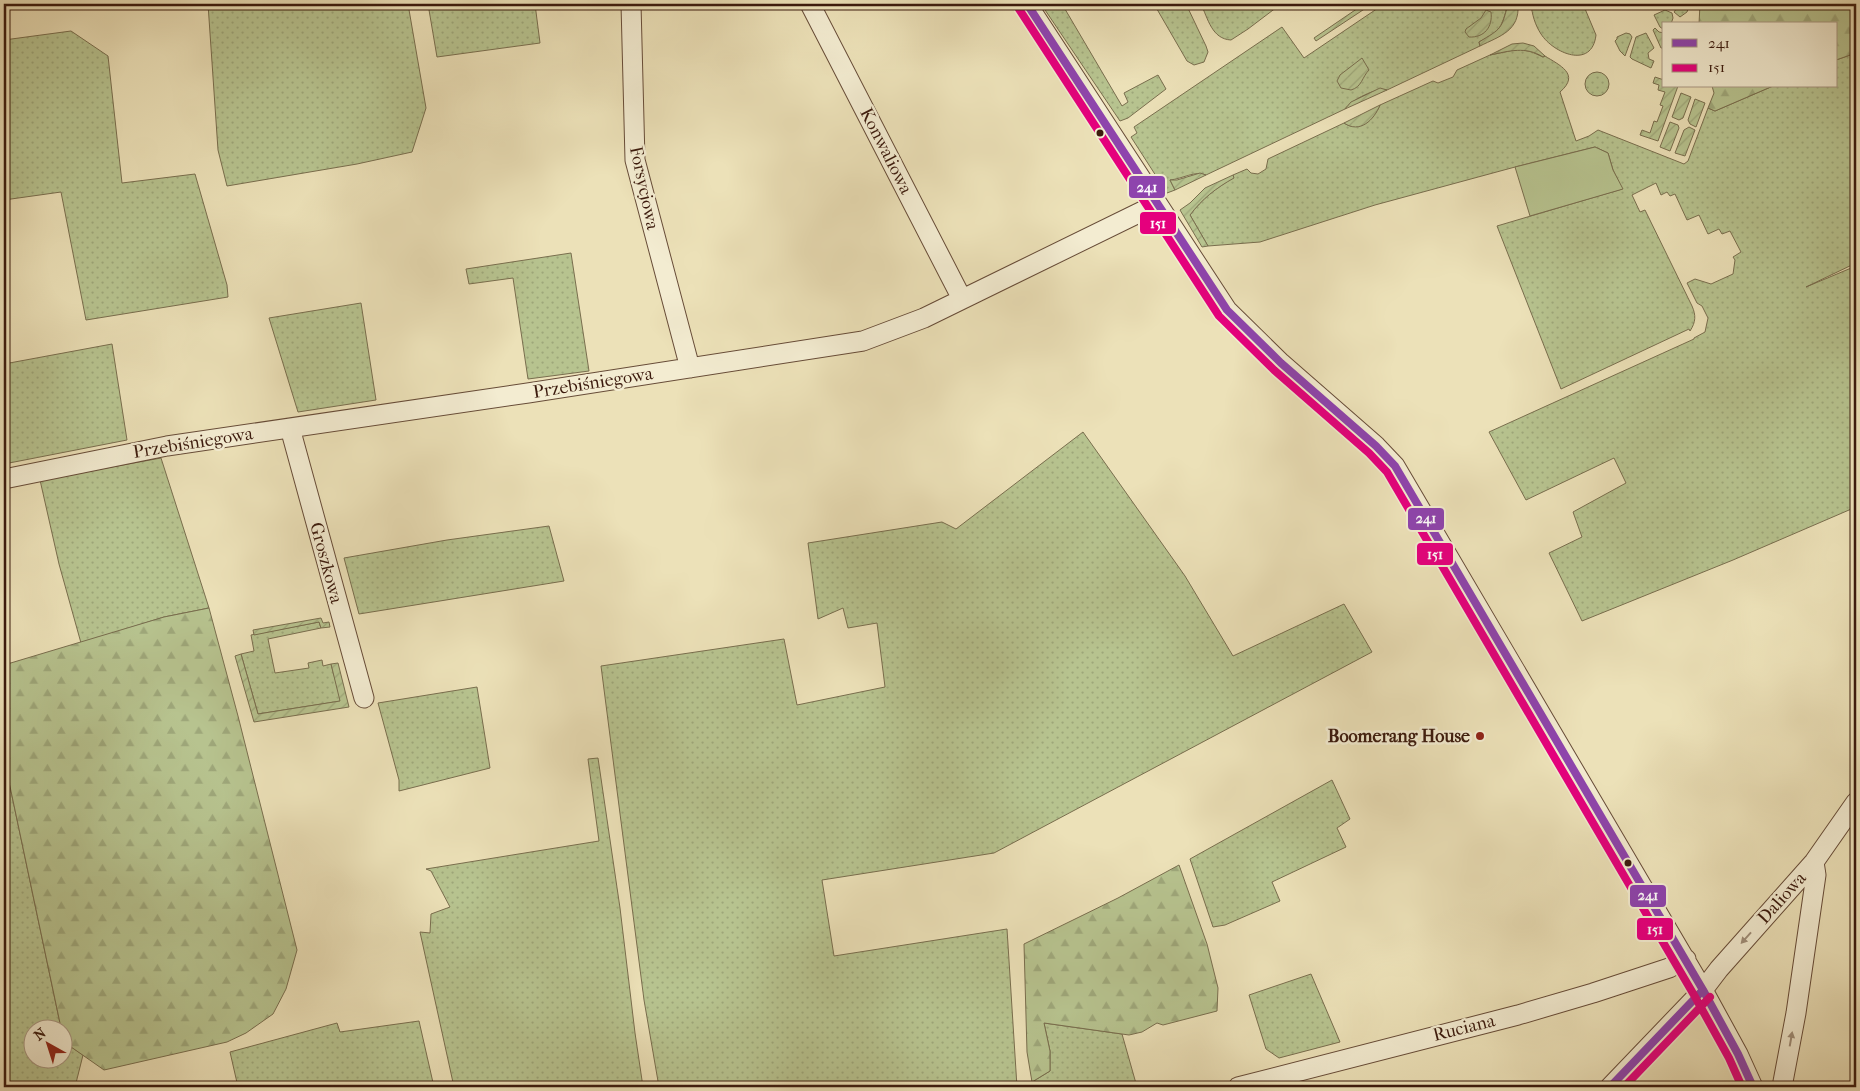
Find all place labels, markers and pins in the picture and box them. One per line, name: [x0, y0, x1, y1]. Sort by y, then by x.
unlabelled marker: [1095, 128, 1105, 138]
place label: Boomerang House: [1328, 726, 1470, 747]
marker: Boomerang House: [1474, 730, 1486, 742]
unlabelled marker: [1623, 858, 1633, 868]

